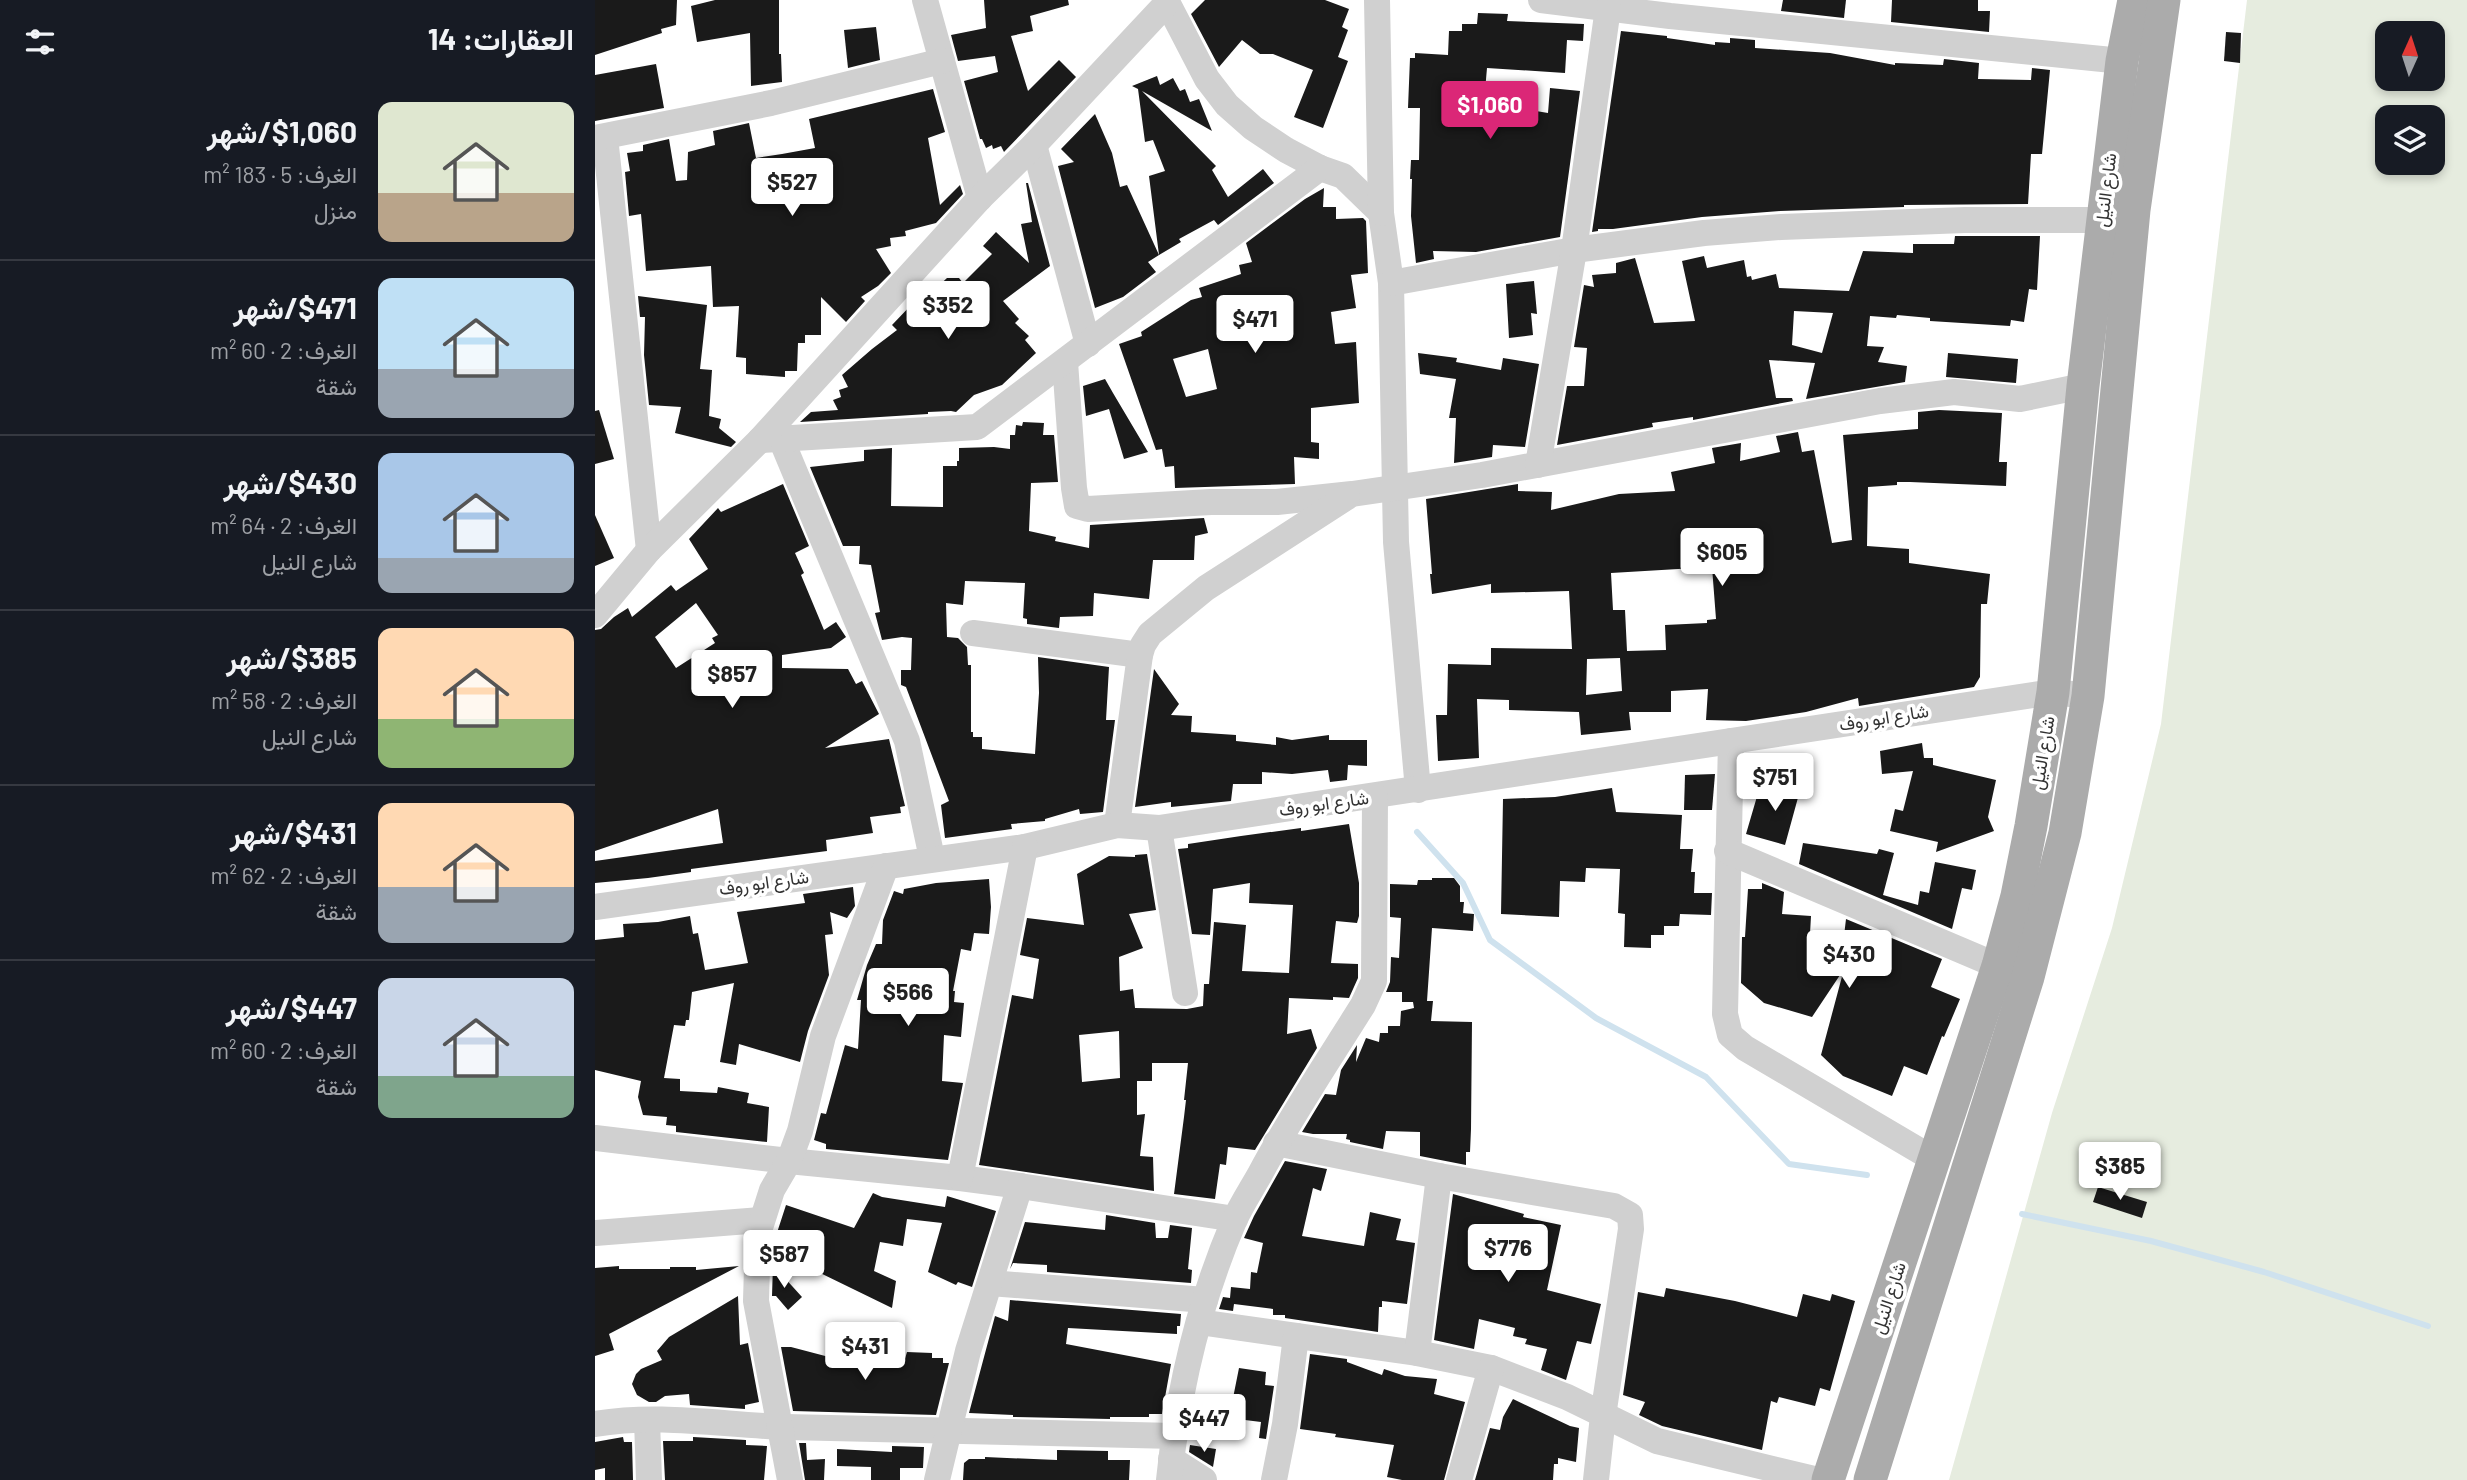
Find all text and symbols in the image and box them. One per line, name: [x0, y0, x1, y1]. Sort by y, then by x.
text: العقارات: 14: [428, 20, 574, 56]
north arrow: [2375, 21, 2445, 91]
map controls: [2375, 21, 2445, 175]
icon: filters: [21, 23, 59, 61]
pin: $1,060: [1433, 82, 1547, 141]
text: $1,060: [1457, 90, 1523, 118]
button: layers: [2375, 105, 2445, 175]
text: $1,060/شهر: [207, 113, 357, 149]
icon: home: [434, 130, 518, 214]
street label: شارع النيل: [2090, 152, 2122, 228]
pin: $527: [751, 158, 833, 218]
text: الغرف: 5 · 183 m²: [203, 160, 357, 188]
text: $527: [767, 167, 817, 195]
text: منزل: [314, 196, 357, 224]
pin: $352: [907, 282, 989, 341]
text: $471/شهر: [233, 289, 357, 325]
text: $352: [923, 290, 973, 318]
pin: $471: [1214, 296, 1296, 355]
text: $471: [1232, 304, 1278, 332]
icon: home: [434, 306, 518, 390]
text: الغرف: 2 · 60 m²: [210, 336, 357, 364]
text: شقة: [315, 372, 357, 400]
text: $430/شهر: [223, 464, 357, 500]
icon: home: [434, 481, 518, 565]
text: الغرف: 2 · 64 m²: [210, 511, 357, 539]
pin: $605: [1681, 528, 1763, 588]
text: $605: [1696, 537, 1748, 565]
text: شارع النيل: [262, 547, 357, 575]
text: $385/شهر: [226, 639, 357, 675]
pin: $857: [691, 650, 773, 710]
icon: home: [434, 656, 518, 740]
text: $857: [707, 659, 757, 687]
text: الغرف: 2 · 58 m²: [211, 686, 357, 714]
street label: شارع ابو روف: [1837, 699, 1931, 737]
street label: شارع النيل: [2025, 714, 2061, 792]
text: شارع النيل: [262, 722, 357, 750]
pin: $751: [1734, 754, 1816, 813]
text: $751: [1753, 762, 1797, 790]
street label: شارع ابو روف: [1278, 786, 1370, 822]
text: $431/شهر: [230, 814, 357, 850]
icon: home: [434, 831, 518, 915]
text: الغرف: 2 · 62 m²: [211, 861, 357, 889]
street label: شارع ابو روف: [718, 865, 810, 901]
text: شقة: [315, 897, 357, 925]
pin: $430: [1808, 930, 1890, 990]
text: $430: [1823, 939, 1875, 967]
pin: $566: [867, 968, 949, 1028]
text: $566: [883, 977, 933, 1005]
text: $447/شهر: [226, 989, 357, 1025]
icon: home: [434, 1006, 518, 1090]
text: الغرف: 2 · 60 m²: [210, 1036, 357, 1064]
text: شقة: [315, 1072, 357, 1100]
pin: $385: [2079, 1142, 2161, 1202]
text: $385: [2095, 1151, 2145, 1179]
pin: $776: [1467, 1224, 1549, 1284]
pin: $587: [743, 1230, 825, 1290]
text: $776: [1484, 1233, 1532, 1261]
text: $587: [759, 1239, 809, 1267]
street label: شارع النيل: [1866, 1259, 1912, 1337]
pin: $431: [824, 1322, 906, 1382]
text: $431: [841, 1331, 889, 1359]
pin: $447: [1163, 1394, 1245, 1454]
text: $447: [1179, 1403, 1229, 1431]

